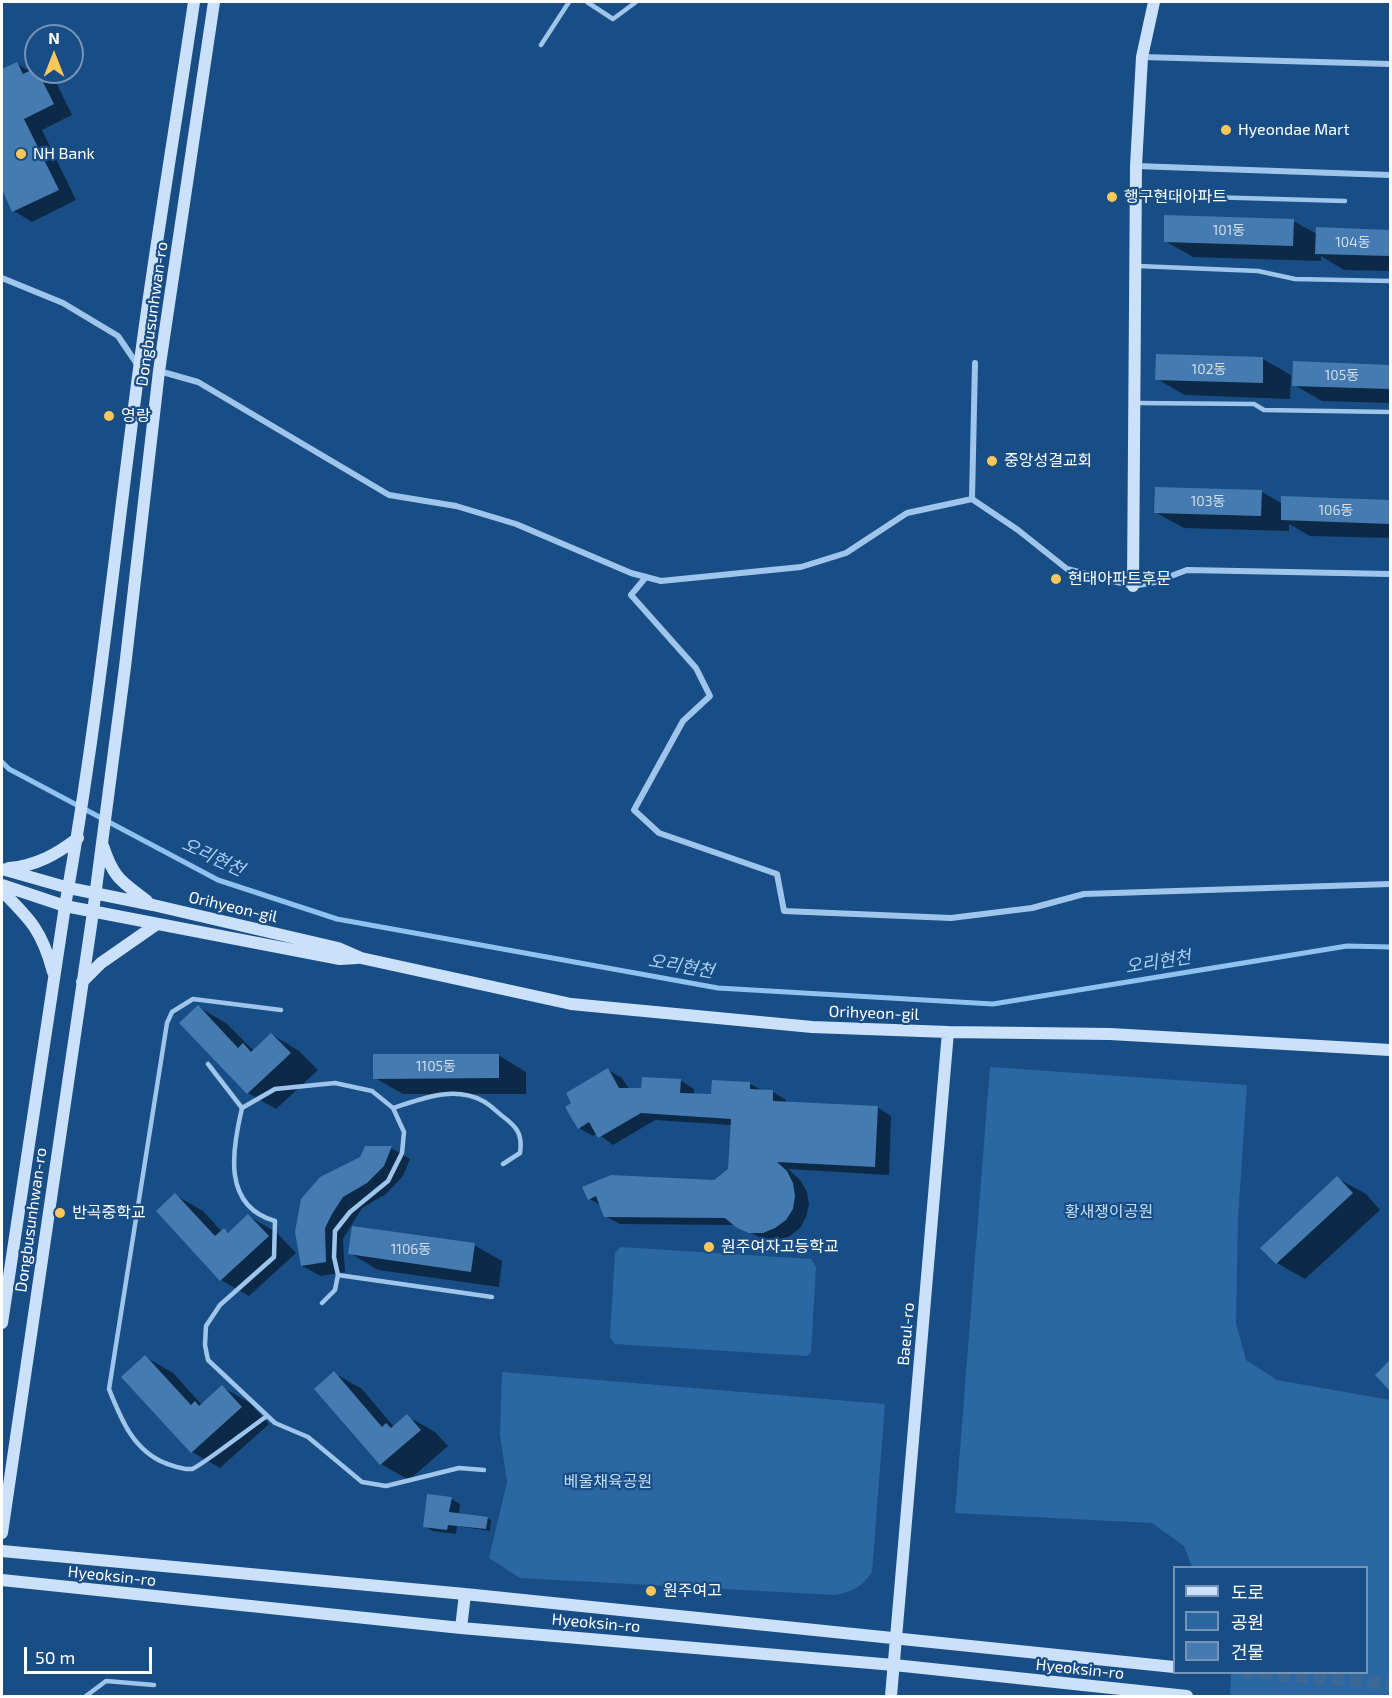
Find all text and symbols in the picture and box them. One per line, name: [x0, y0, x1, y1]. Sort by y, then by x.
north arrow: [24, 24, 84, 84]
text: N: [48, 28, 60, 47]
place label: Hyeondae Mart: [1238, 120, 1349, 140]
marker: Hyeondae Mart: [1219, 123, 1233, 137]
place label: NH Bank: [33, 144, 95, 164]
marker: NH Bank: [14, 147, 28, 161]
place label: 행구현대아파트: [1124, 187, 1227, 207]
marker: 행구현대아파트: [1105, 190, 1119, 204]
house number: 101동: [1213, 222, 1245, 238]
house number: 104동: [1335, 234, 1371, 250]
street label: Dongbusunhwan-ro: [132, 241, 172, 387]
house number: 102동: [1192, 361, 1226, 377]
house number: 105동: [1325, 367, 1359, 383]
place label: 영랑: [121, 406, 150, 426]
marker: 영랑: [102, 409, 116, 423]
place label: 중앙성결교회: [1004, 451, 1092, 471]
marker: 중앙성결교회: [985, 454, 999, 468]
house number: 103동: [1191, 493, 1225, 509]
house number: 106동: [1319, 502, 1353, 518]
place label: 현대아파트후문: [1068, 569, 1171, 589]
marker: 현대아파트후문: [1049, 572, 1063, 586]
water label: 오리현천: [178, 833, 248, 881]
street label: Orihyeon-gil: [187, 887, 279, 927]
water label: 오리현천: [1124, 946, 1192, 978]
water label: 오리현천: [647, 950, 715, 982]
street label: Orihyeon-gil: [828, 1002, 920, 1024]
house number: 1105동: [416, 1058, 456, 1074]
street label: Dongbusunhwan-ro: [11, 1147, 51, 1293]
park label: 황새쟁이공원: [1065, 1202, 1153, 1222]
place label: 반곡중학교: [72, 1203, 146, 1223]
marker: 반곡중학교: [53, 1206, 67, 1220]
place label: 원주여자고등학교: [721, 1237, 839, 1257]
marker: 원주여자고등학교: [702, 1240, 716, 1254]
house number: 1106동: [391, 1241, 431, 1257]
street label: Baeul-ro: [894, 1302, 918, 1366]
park label: 베울채육공원: [564, 1472, 652, 1492]
street label: Hyeoksin-ro: [67, 1562, 157, 1590]
legend: [1173, 1566, 1368, 1674]
place label: 원주여고: [663, 1581, 722, 1601]
text: 도로: [1231, 1581, 1264, 1603]
marker: 원주여고: [644, 1584, 658, 1598]
street label: Hyeoksin-ro: [551, 1610, 641, 1636]
text: 공원: [1231, 1611, 1264, 1633]
scale bar: [27, 1635, 154, 1673]
text: 건물: [1231, 1641, 1264, 1663]
text: 50 m: [35, 1646, 75, 1668]
street label: Hyeoksin-ro: [1035, 1655, 1125, 1683]

